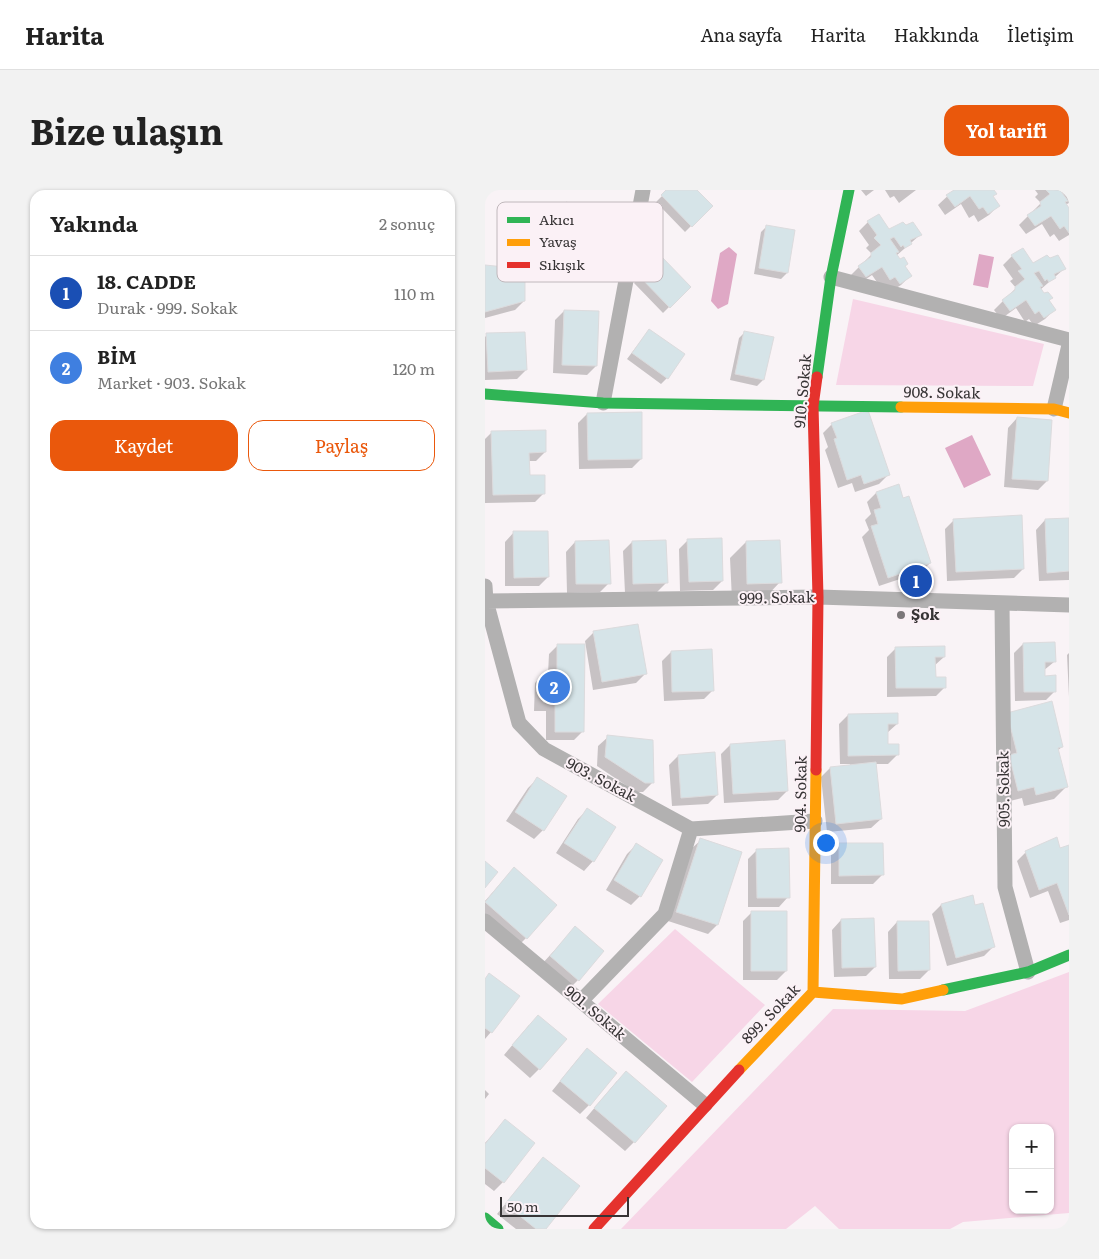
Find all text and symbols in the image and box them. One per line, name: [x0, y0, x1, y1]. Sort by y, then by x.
text: Harita: [25, 17, 104, 52]
text: Ana sayfa: [700, 21, 782, 48]
text: Harita: [810, 21, 866, 48]
text: Hakkında: [894, 21, 979, 48]
text: İletişim: [1007, 21, 1074, 48]
text: Bize ulaşın: [30, 104, 223, 156]
button: Yol tarifi: [944, 105, 1069, 156]
legend: [497, 202, 663, 282]
text: Yakında: [50, 207, 138, 238]
text: Akıcı: [539, 209, 574, 229]
text: 2 sonuç: [379, 211, 435, 235]
text: Yavaş: [539, 231, 576, 251]
text: Sıkışık: [539, 254, 585, 274]
text: 18. CADDE: [97, 267, 196, 295]
text: 1: [63, 281, 69, 305]
text: 110 m: [394, 281, 435, 305]
text: Durak · 999. Sokak: [97, 295, 238, 319]
text: BİM: [97, 342, 137, 370]
street label: 910. Sokak: [787, 352, 816, 429]
text: 2: [62, 356, 70, 380]
text: 120 m: [392, 356, 435, 380]
text: Market · 903. Sokak: [97, 370, 246, 394]
street label: 908. Sokak: [903, 379, 981, 404]
button: Kaydet: [50, 420, 238, 471]
button: Paylaş: [248, 420, 435, 471]
pin: 1: [900, 562, 932, 600]
street label: 999. Sokak: [739, 584, 816, 609]
place label: Şok: [911, 602, 940, 625]
marker: Şok: [895, 609, 907, 621]
pin: 2: [538, 668, 570, 706]
street label: 905. Sokak: [990, 750, 1015, 827]
street label: 903. Sokak: [563, 751, 642, 807]
street label: 904. Sokak: [787, 755, 812, 833]
your location: [813, 830, 839, 856]
street label: 899. Sokak: [735, 977, 805, 1048]
street label: 901. Sokak: [560, 979, 633, 1045]
map controls: [1009, 1124, 1054, 1214]
button: +: [1009, 1124, 1054, 1169]
button: −: [1009, 1169, 1054, 1214]
scale bar: [500, 1194, 629, 1217]
text: 50 m: [507, 1196, 539, 1216]

